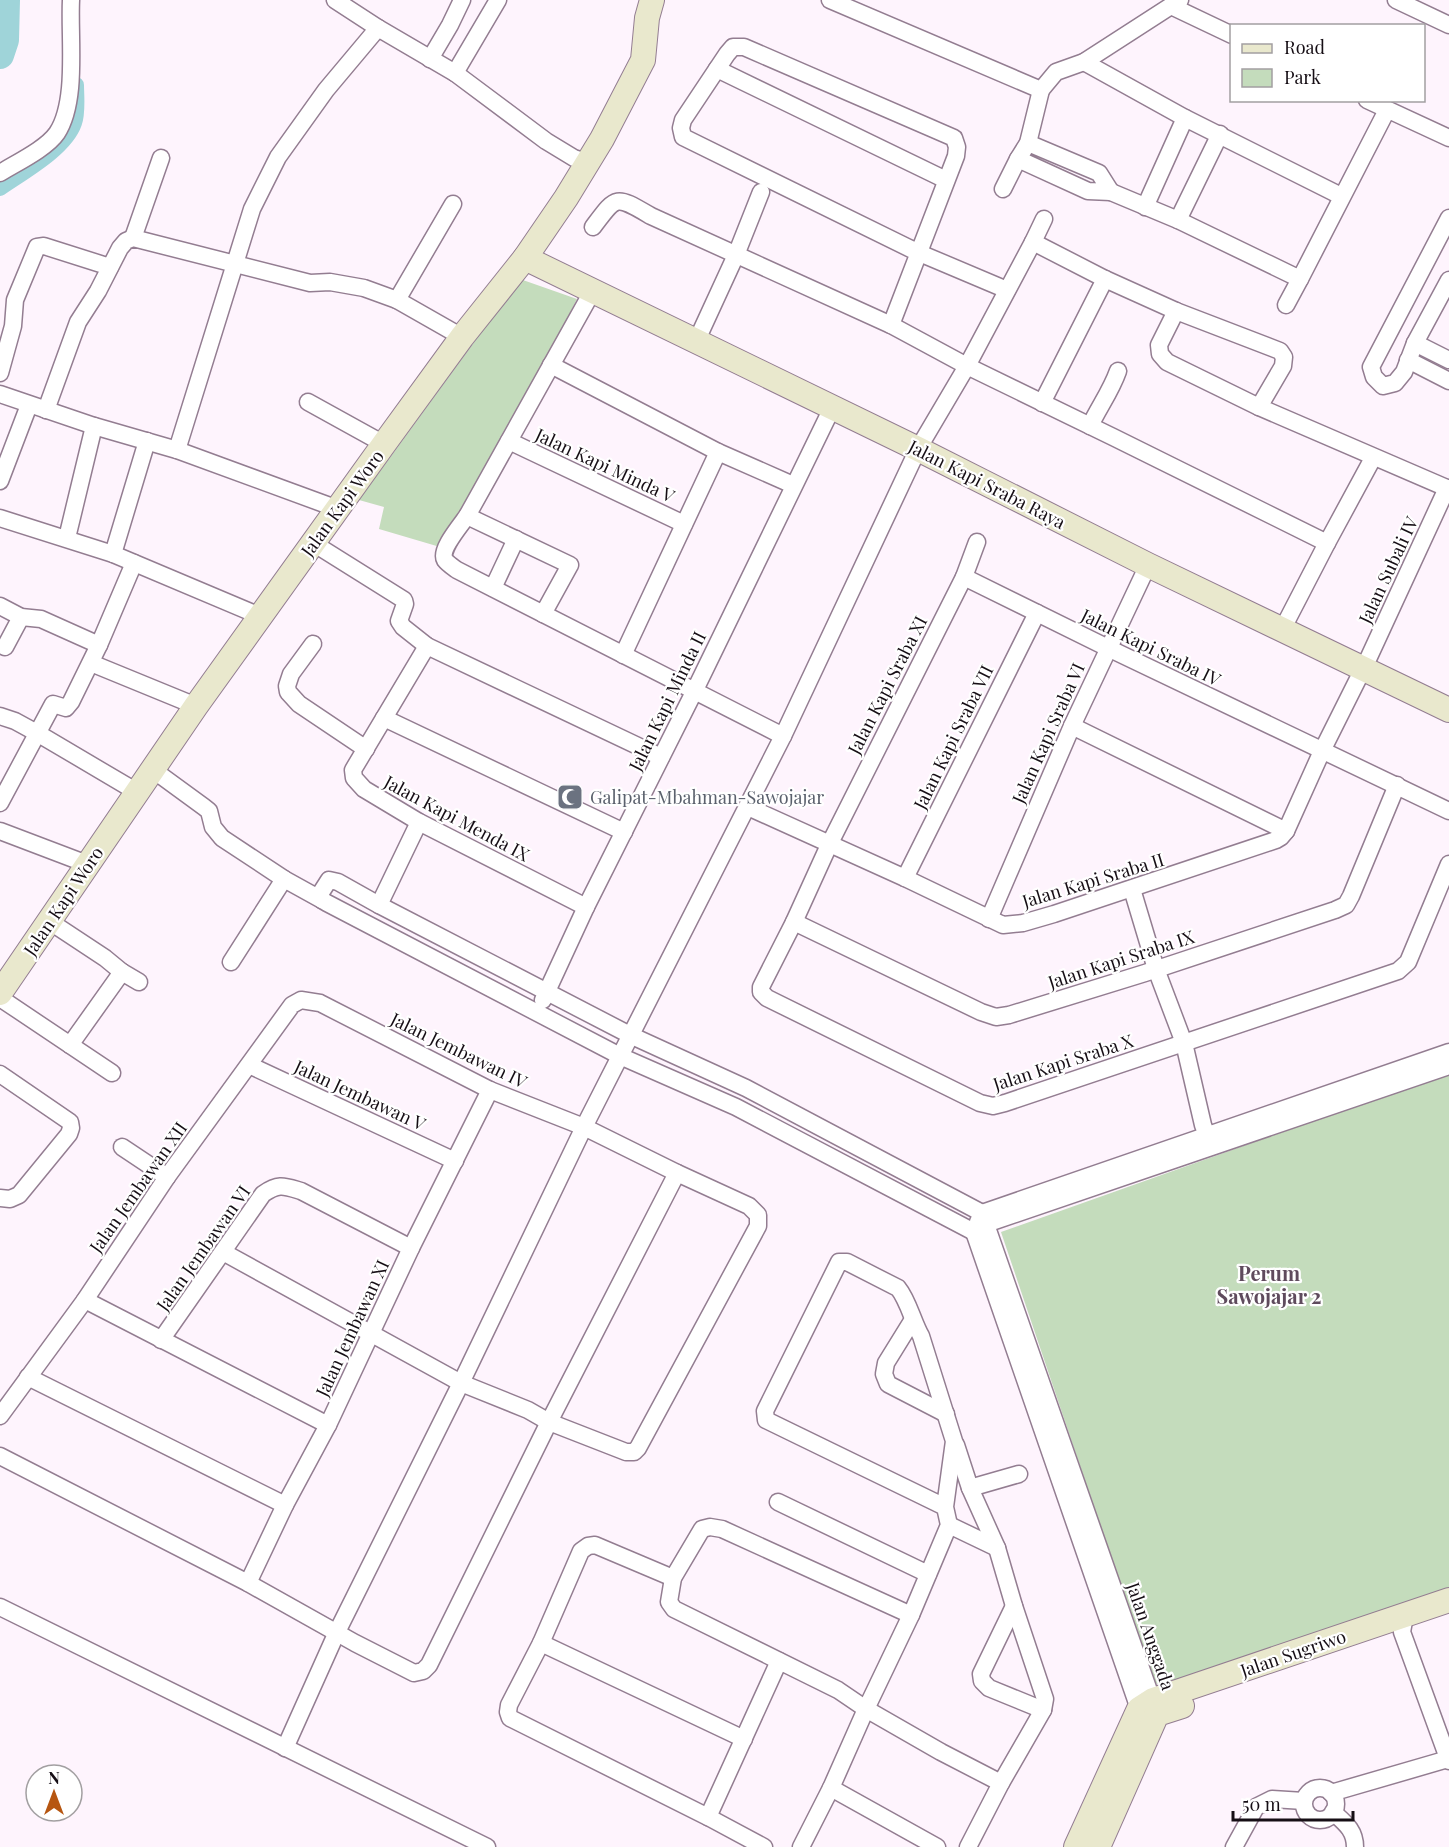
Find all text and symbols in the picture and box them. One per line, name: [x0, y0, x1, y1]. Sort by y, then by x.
legend: [1230, 24, 1425, 102]
text: Road: [1284, 35, 1325, 59]
text: Park: [1284, 65, 1321, 89]
street label: Jalan Kapi Minda V: [531, 422, 679, 508]
street label: Jalan Kapi Sraba Raya: [903, 434, 1070, 534]
street label: Jalan Kapi Woro: [295, 445, 389, 562]
street label: Jalan Subali IV: [1352, 512, 1424, 628]
street label: Jalan Kapi Sraba IV: [1076, 602, 1225, 691]
street label: Jalan Kapi Sraba XI: [841, 612, 932, 759]
street label: Jalan Kapi Minda II: [622, 627, 711, 776]
street label: Jalan Kapi Sraba VI: [1006, 659, 1090, 808]
street label: Jalan Kapi Sraba VII: [907, 661, 998, 814]
street label: Jalan Kapi Menda IX: [379, 769, 534, 867]
mosque icon: Galipat-Mbahman-Sawojajar: [555, 782, 585, 812]
place label: Galipat-Mbahman-Sawojajar: [590, 785, 824, 809]
street label: Jalan Kapi Woro: [17, 842, 108, 961]
street label: Jalan Kapi Sraba II: [1018, 847, 1167, 913]
street label: Jalan Kapi Sraba IX: [1044, 924, 1198, 994]
street label: Jalan Jembawan IV: [386, 1006, 532, 1094]
street label: Jalan Kapi Sraba X: [989, 1028, 1137, 1096]
street label: Jalan Jembawan V: [290, 1054, 430, 1136]
street label: Jalan Jembawan XII: [83, 1117, 192, 1258]
street label: Jalan Jembawan VI: [150, 1180, 255, 1316]
street label: Jalan Jembawan XI: [309, 1256, 394, 1401]
district label: Perum Sawojajar 2: [1216, 1259, 1322, 1309]
street label: Jalan Anggada: [1121, 1578, 1181, 1693]
street label: Jalan Sugriwo: [1236, 1624, 1349, 1683]
north arrow: [24, 1763, 84, 1823]
text: N: [48, 1767, 60, 1788]
scale bar: [1233, 1784, 1353, 1822]
text: 50 m: [1242, 1792, 1281, 1816]

